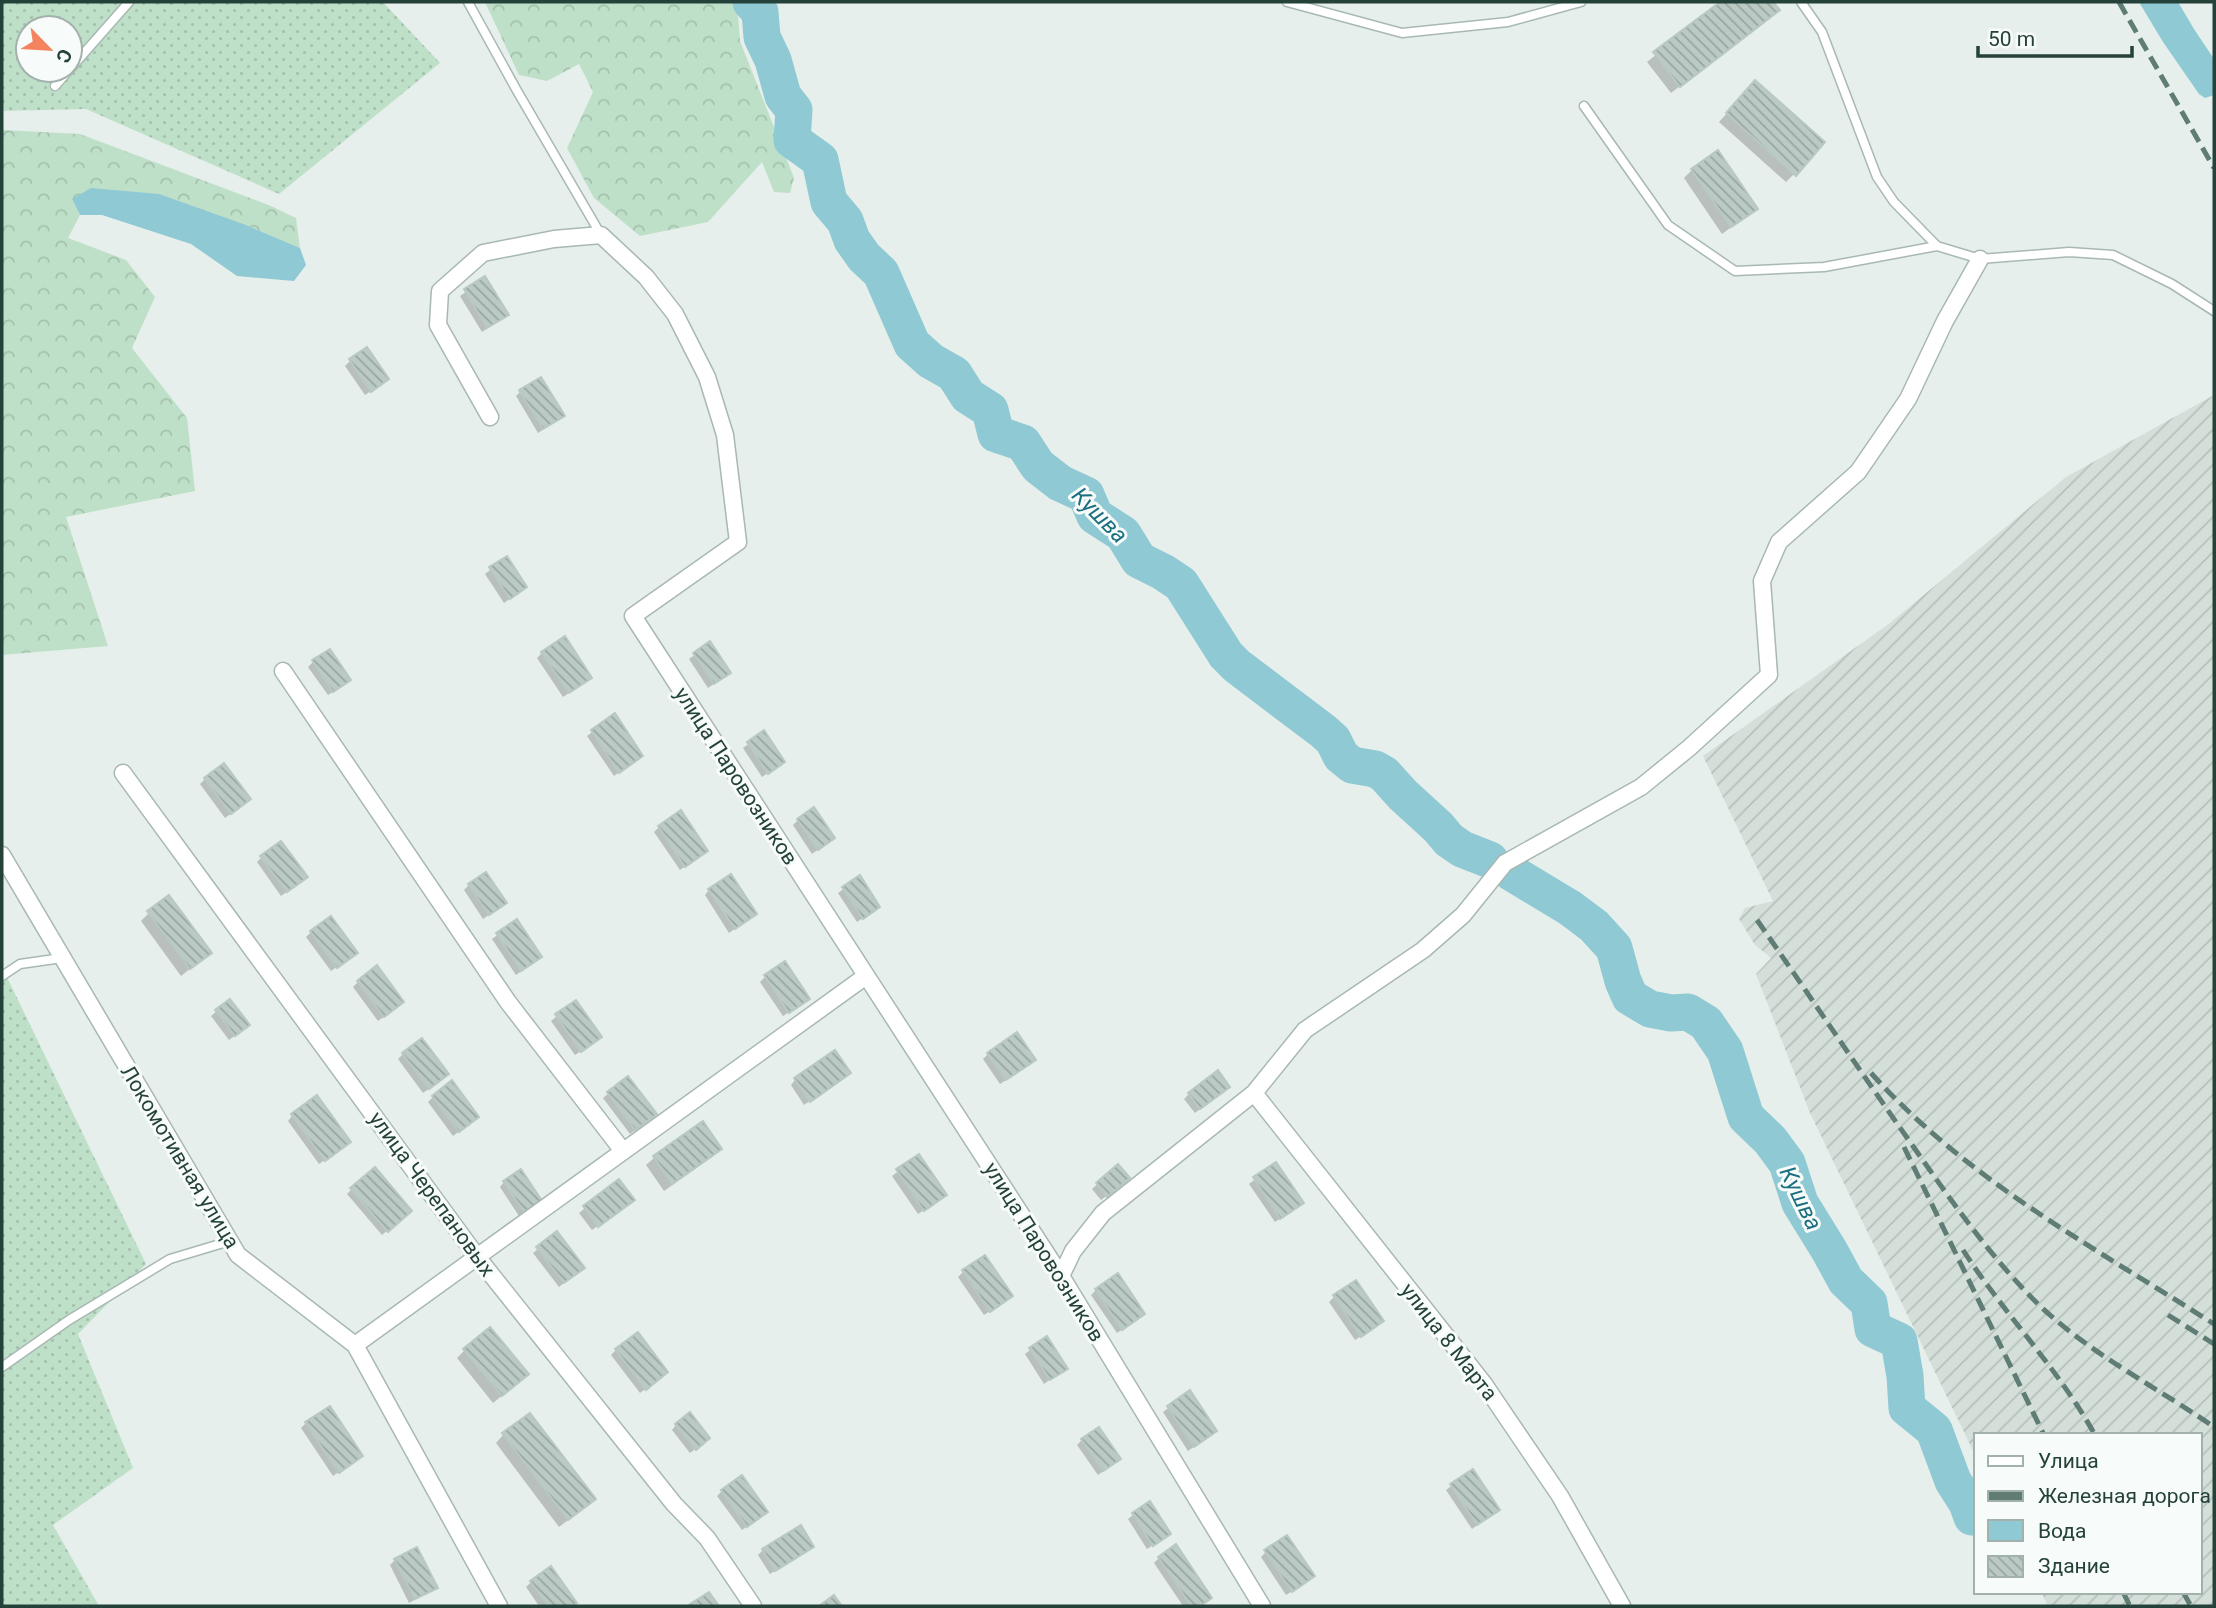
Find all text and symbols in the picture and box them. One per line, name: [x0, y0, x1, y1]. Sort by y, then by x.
north arrow: [14, 14, 84, 84]
scale bar: [1978, 14, 2132, 58]
text: 50 m: [1988, 27, 2035, 51]
text: С: [51, 45, 77, 66]
water label: Кушва: [1066, 482, 1133, 549]
street label: улица Паровозников: [670, 683, 802, 869]
street label: Локомотивная улица: [116, 1061, 244, 1253]
street label: улица Черепановых: [364, 1107, 500, 1281]
street label: улица Паровозников: [979, 1158, 1109, 1346]
water label: Кушва: [1774, 1162, 1827, 1234]
street label: улица 8 Марта: [1396, 1279, 1502, 1405]
legend: [1974, 1433, 2202, 1594]
text: Улица: [2038, 1449, 2099, 1473]
text: Железная дорога: [2038, 1484, 2211, 1508]
text: Вода: [2038, 1519, 2086, 1543]
text: Здание: [2038, 1554, 2110, 1578]

